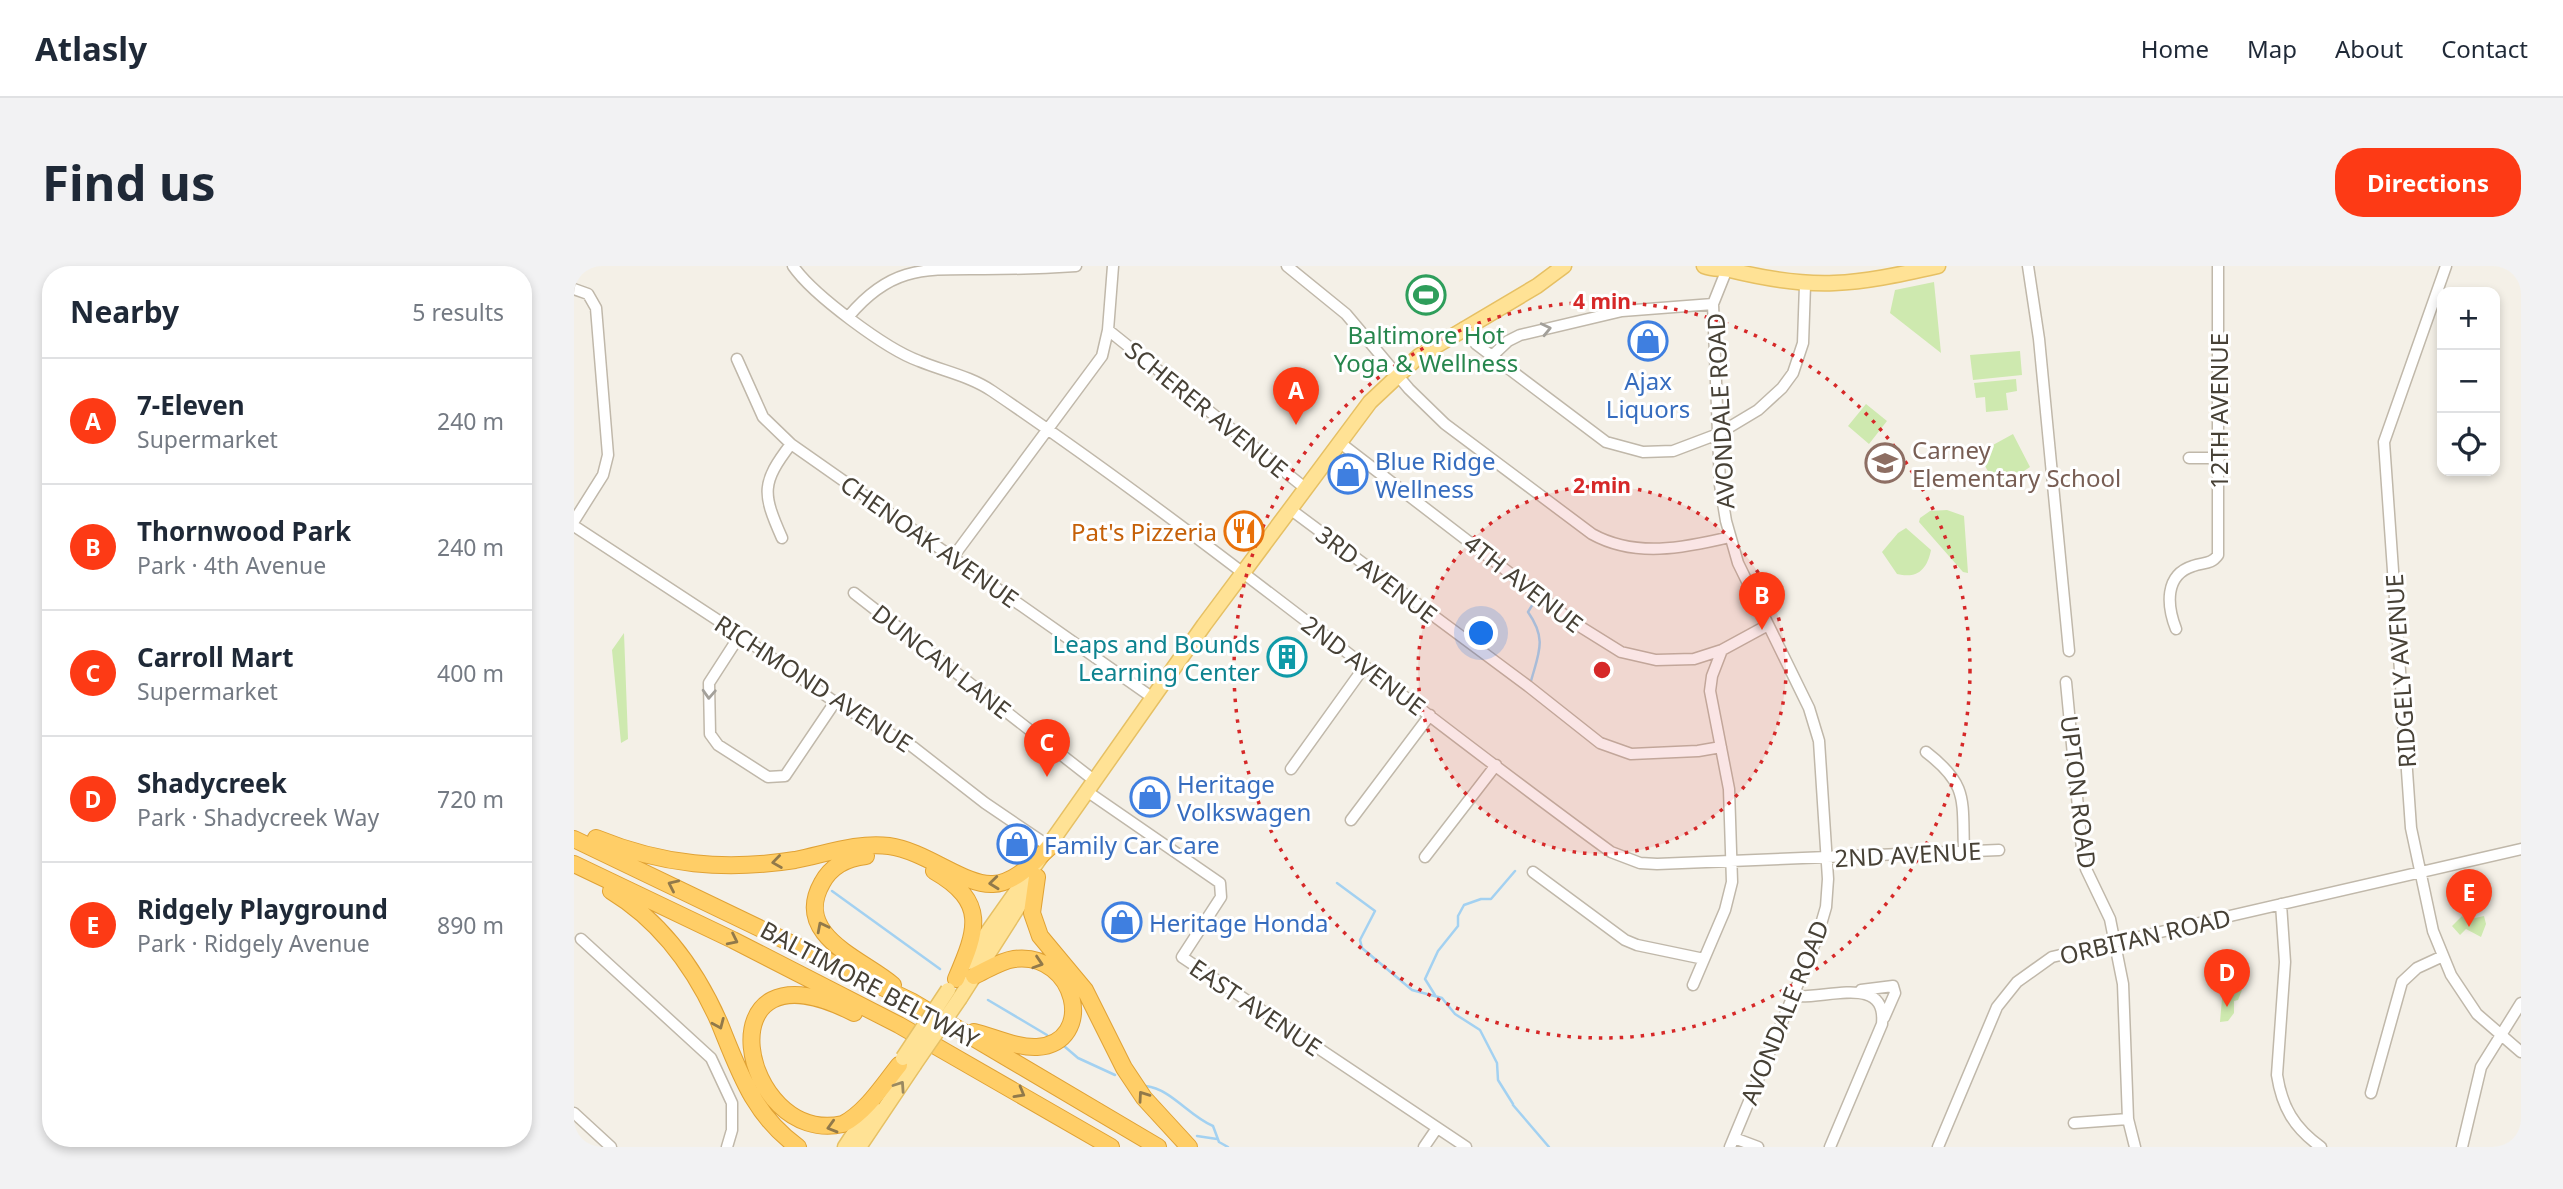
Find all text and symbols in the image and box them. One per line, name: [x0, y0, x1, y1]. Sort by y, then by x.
text: Atlasly: [35, 26, 147, 71]
text: Home: [2141, 32, 2209, 65]
text: Map: [2247, 32, 2297, 65]
text: About: [2335, 32, 2403, 65]
text: Contact: [2441, 32, 2528, 65]
button: Directions: [2335, 148, 2521, 217]
text: Find us: [42, 149, 216, 215]
sports icon: Baltimore Hot Yoga & Wellness: [1405, 274, 1447, 316]
text: 4 min: [1573, 287, 1631, 315]
map controls: [2437, 287, 2500, 476]
button: +: [2437, 287, 2500, 350]
text: Nearby: [70, 291, 179, 332]
text: 5 results: [412, 296, 504, 328]
street label: AVONDALE ROAD: [1698, 312, 1742, 510]
place label: Baltimore Hot Yoga & Wellness: [1334, 318, 1518, 379]
shop icon: Ajax Liquors: [1627, 320, 1669, 362]
one-way arrow: [1540, 323, 1552, 337]
street label: SCHERER AVENUE: [1119, 333, 1295, 485]
street label: 12TH AVENUE: [2202, 333, 2235, 489]
button: −: [2437, 350, 2500, 413]
place label: Ajax Liquors: [1606, 364, 1690, 425]
pin: A: [1273, 367, 1319, 425]
text: 7-Eleven: [137, 387, 245, 423]
text: A: [85, 405, 101, 437]
text: 240 m: [437, 405, 504, 437]
button: locate: [2437, 413, 2500, 476]
text: Supermarket: [137, 423, 278, 455]
place label: Carney Elementary School: [1912, 433, 2121, 494]
school or university icon: Carney Elementary School: [1864, 442, 1906, 484]
place label: Blue Ridge Wellness: [1375, 444, 1496, 505]
shop icon: Blue Ridge Wellness: [1327, 453, 1369, 495]
street label: CHENOAK AVENUE: [834, 467, 1026, 615]
text: 2 min: [1573, 471, 1631, 499]
restaurant icon: Pat's Pizzeria: [1223, 510, 1265, 552]
text: Thornwood Park: [137, 513, 351, 549]
place label: Pat's Pizzeria: [1071, 515, 1217, 548]
street label: 3RD AVENUE: [1310, 518, 1444, 630]
street label: 4TH AVENUE: [1458, 526, 1590, 640]
text: B: [85, 531, 101, 563]
text: 240 m: [437, 531, 504, 563]
text: Park · 4th Avenue: [137, 549, 326, 581]
pin: B: [1739, 572, 1785, 630]
street label: RIDGELY AVENUE: [2377, 573, 2423, 769]
street label: DUNCAN LANE: [866, 596, 1018, 726]
street label: RICHMOND AVENUE: [709, 607, 919, 759]
street label: 2ND AVENUE: [1295, 608, 1433, 722]
your location: [1464, 616, 1498, 650]
place label: Leaps and Bounds Learning Center: [1053, 627, 1260, 688]
building icon: Leaps and Bounds Learning Center: [1266, 636, 1308, 678]
text: Carroll Mart: [137, 639, 294, 675]
text: C: [86, 657, 100, 689]
text: 400 m: [437, 657, 504, 689]
centre of rings: [1590, 658, 1614, 682]
text: Supermarket: [137, 675, 278, 707]
one-way arrow: [702, 689, 717, 700]
street label: UPTON ROAD: [2053, 713, 2105, 871]
pin: C: [1024, 719, 1070, 777]
text: Shadycreek: [137, 765, 287, 801]
place label: Heritage Volkswagen: [1177, 767, 1311, 828]
shop icon: Heritage Volkswagen: [1129, 776, 1171, 818]
text: D: [85, 783, 101, 815]
text: 720 m: [437, 783, 504, 815]
text: Park · Shadycreek Way: [137, 801, 379, 833]
shop icon: Family Car Care: [996, 823, 1038, 865]
place label: Family Car Care: [1044, 828, 1220, 861]
street label: 2ND AVENUE: [1834, 834, 1982, 874]
one-way arrow: [771, 854, 783, 869]
pin: E: [2446, 869, 2492, 927]
one-way arrow: [988, 875, 1000, 890]
one-way arrow: [668, 879, 680, 893]
text: Ridgely Playground: [137, 891, 388, 927]
street label: ORBITAN ROAD: [2056, 900, 2234, 972]
shop icon: Heritage Honda: [1101, 901, 1143, 943]
place label: Heritage Honda: [1149, 906, 1328, 939]
text: E: [87, 909, 99, 941]
text: 890 m: [437, 909, 504, 941]
street label: BALTIMORE BELTWAY: [755, 912, 985, 1056]
street label: AVONDALE ROAD: [1732, 915, 1836, 1109]
one-way arrow: [816, 922, 830, 934]
text: Park · Ridgely Avenue: [137, 927, 370, 959]
one-way arrow: [726, 931, 738, 945]
pin: D: [2204, 949, 2250, 1007]
street label: EAST AVENUE: [1183, 951, 1329, 1063]
one-way arrow: [1032, 955, 1044, 970]
one-way arrow: [711, 1016, 725, 1029]
one-way arrow: [892, 1081, 904, 1094]
one-way arrow: [1012, 1085, 1025, 1098]
one-way arrow: [1139, 1091, 1152, 1104]
one-way arrow: [826, 1119, 838, 1133]

